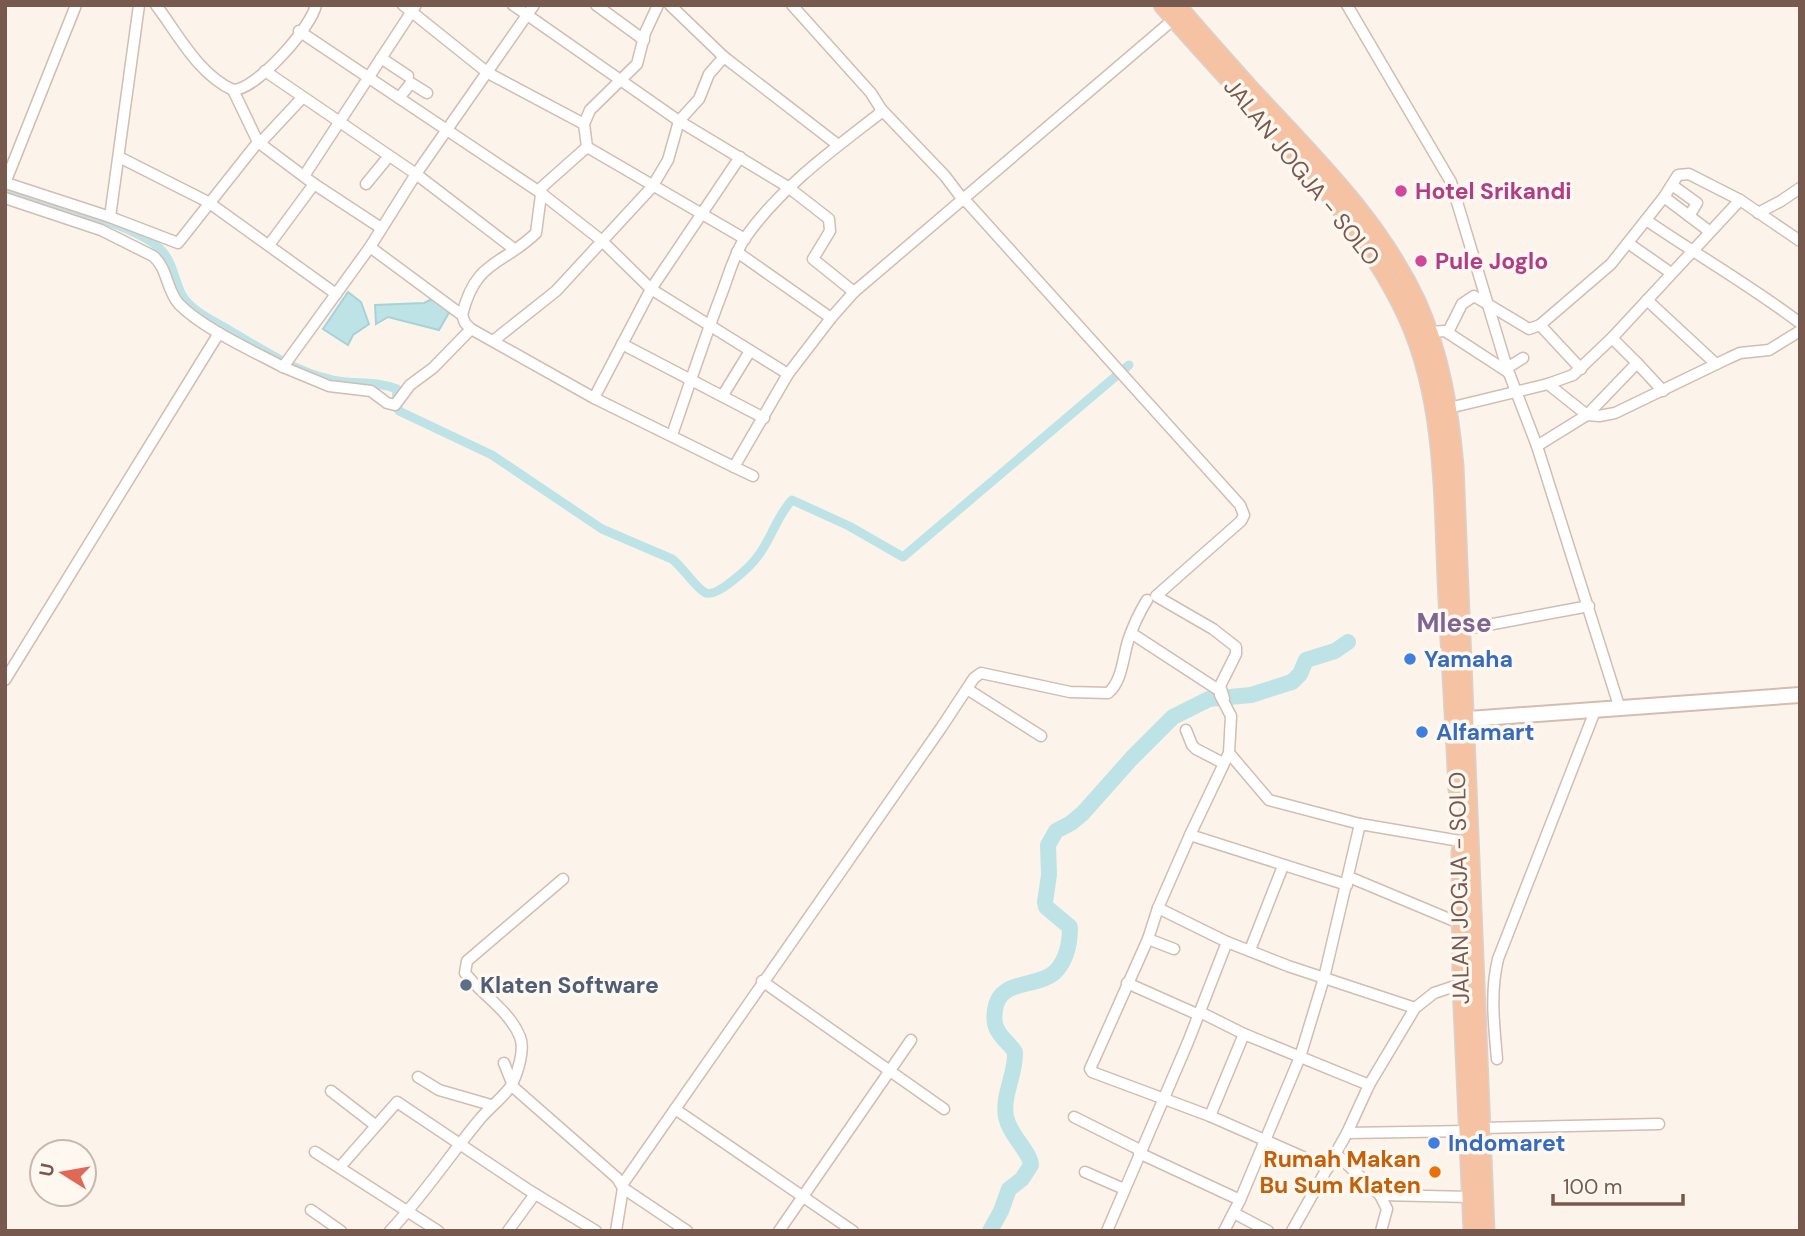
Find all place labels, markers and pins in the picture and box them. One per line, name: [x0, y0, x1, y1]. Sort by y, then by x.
place label: Hotel Srikandi: [1415, 176, 1572, 206]
marker: Hotel Srikandi: [1393, 183, 1409, 199]
place label: Pule Joglo: [1435, 246, 1548, 276]
marker: Pule Joglo: [1413, 253, 1429, 269]
place label: Yamaha: [1424, 644, 1513, 674]
marker: Yamaha: [1402, 651, 1418, 667]
place label: Alfamart: [1436, 717, 1535, 747]
marker: Alfamart: [1414, 724, 1430, 740]
place label: Klaten Software: [480, 970, 659, 1000]
marker: Klaten Software: [458, 977, 474, 993]
place label: Indomaret: [1448, 1128, 1566, 1158]
marker: Indomaret: [1426, 1135, 1442, 1151]
place label: Rumah Makan Bu Sum Klaten: [1259, 1144, 1421, 1200]
marker: Rumah Makan Bu Sum Klaten: [1427, 1164, 1443, 1180]

